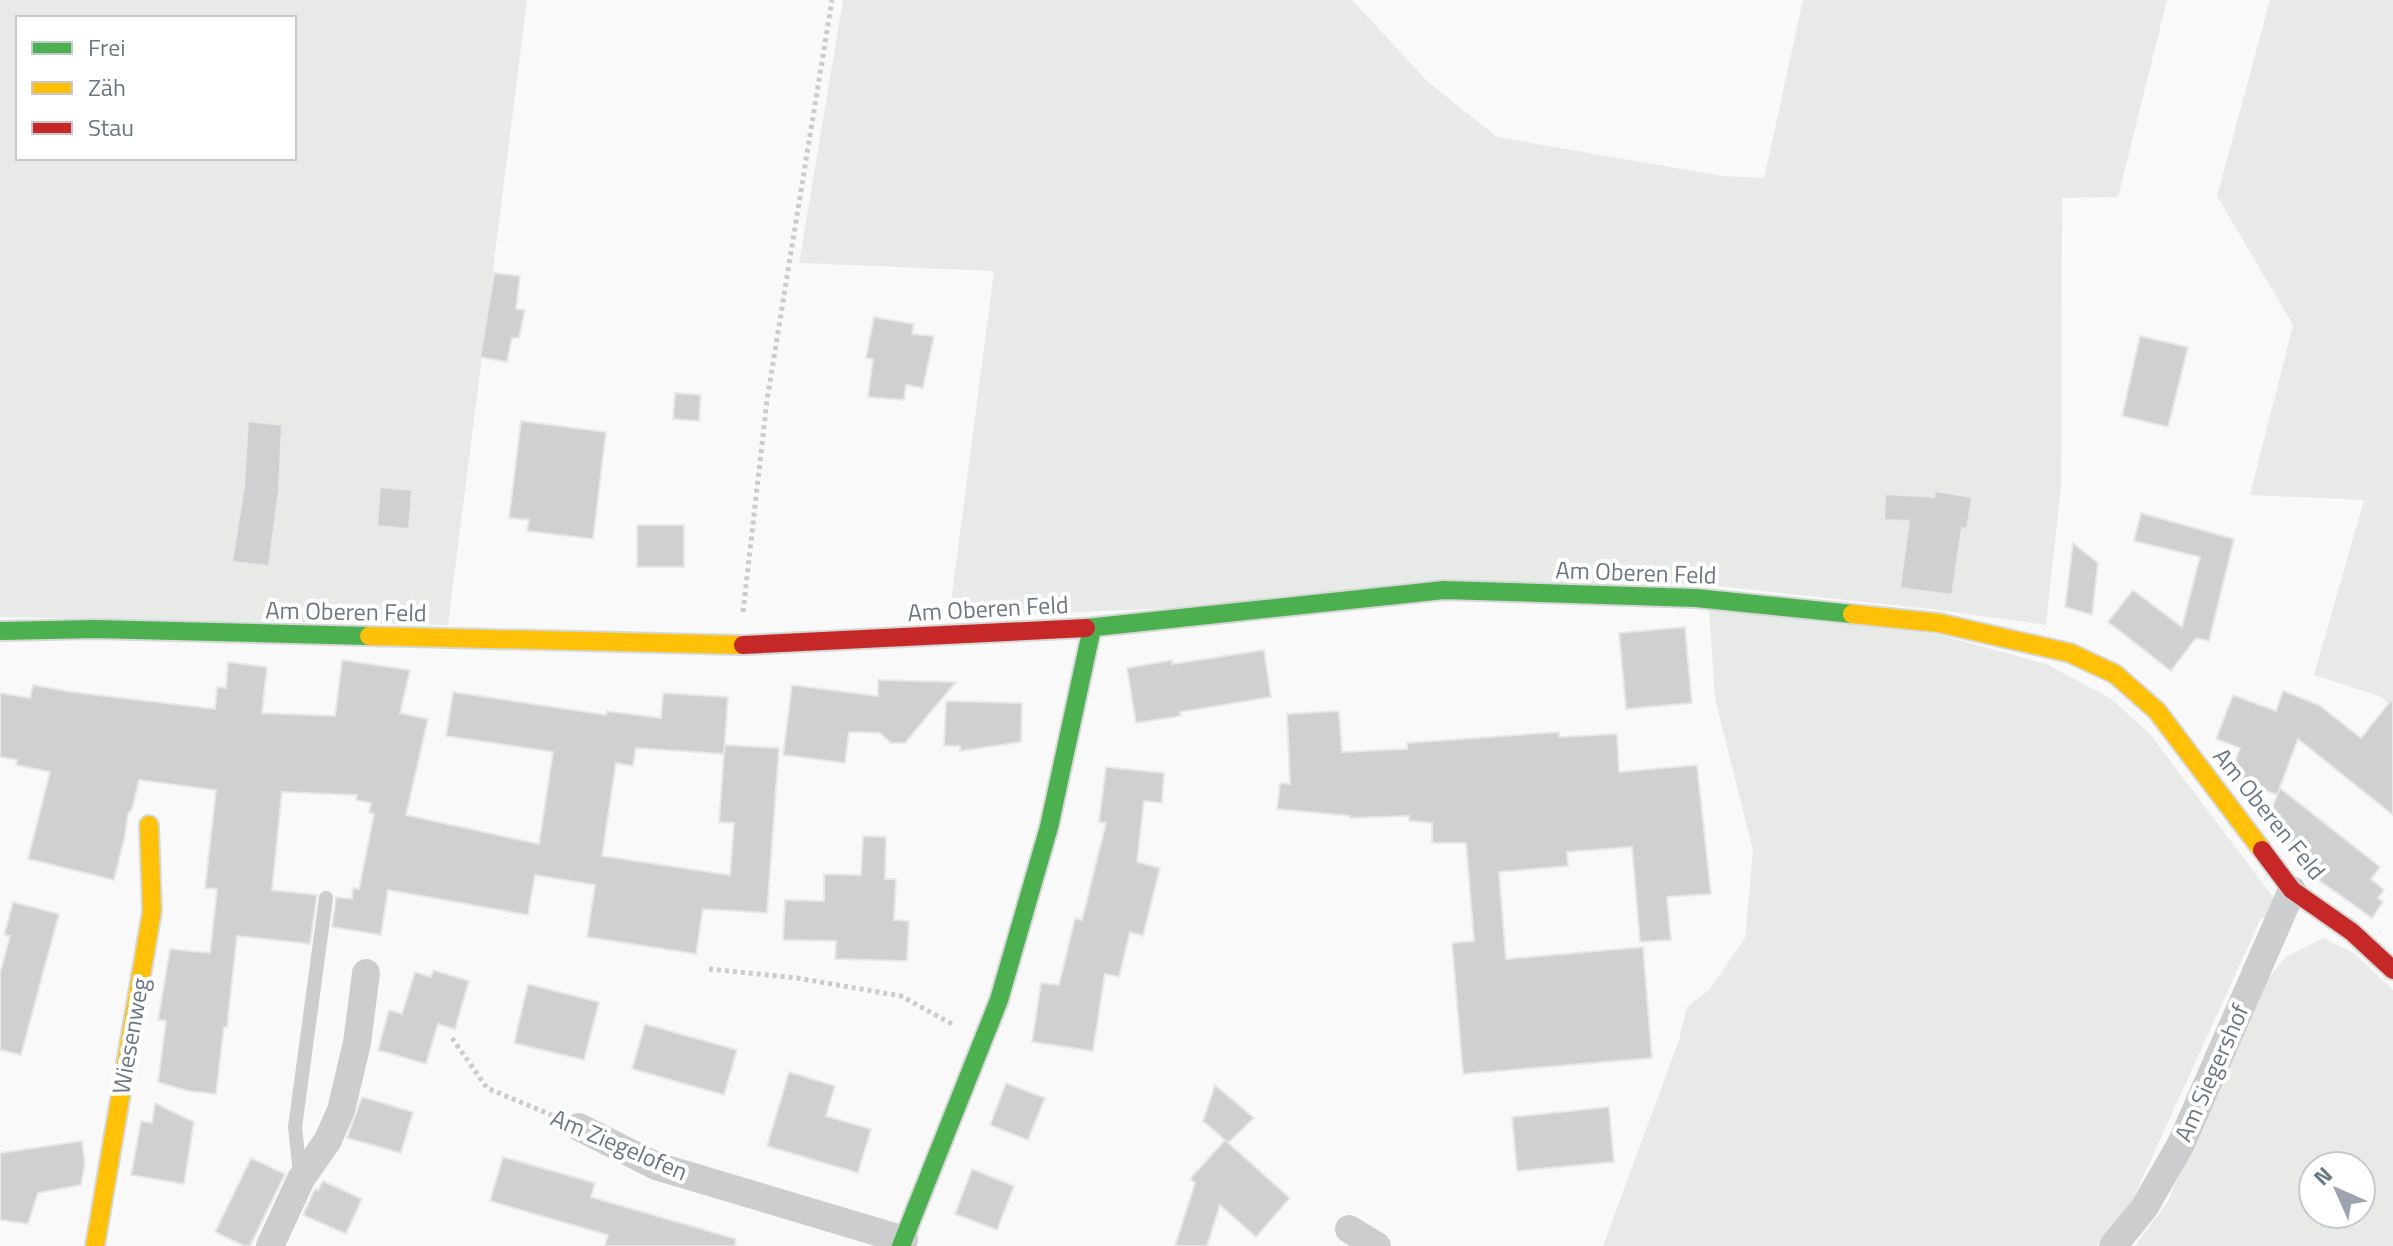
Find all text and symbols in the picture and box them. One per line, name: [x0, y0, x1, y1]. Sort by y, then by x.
legend: [16, 16, 296, 160]
text: Frei: [88, 29, 126, 65]
text: Zäh: [88, 69, 126, 105]
text: Stau: [88, 109, 134, 145]
street label: Am Oberen Feld: [1555, 551, 1717, 593]
street label: Am Oberen Feld: [907, 586, 1069, 630]
street label: Am Oberen Feld: [265, 592, 427, 630]
street label: Am Oberen Feld: [2205, 739, 2334, 887]
street label: Wiesenweg: [102, 975, 158, 1097]
street label: Am Siegershof: [2165, 998, 2258, 1147]
street label: Am Ziegelofen: [545, 1099, 693, 1189]
north arrow: [2297, 1150, 2377, 1230]
text: N: [2305, 1158, 2340, 1193]

